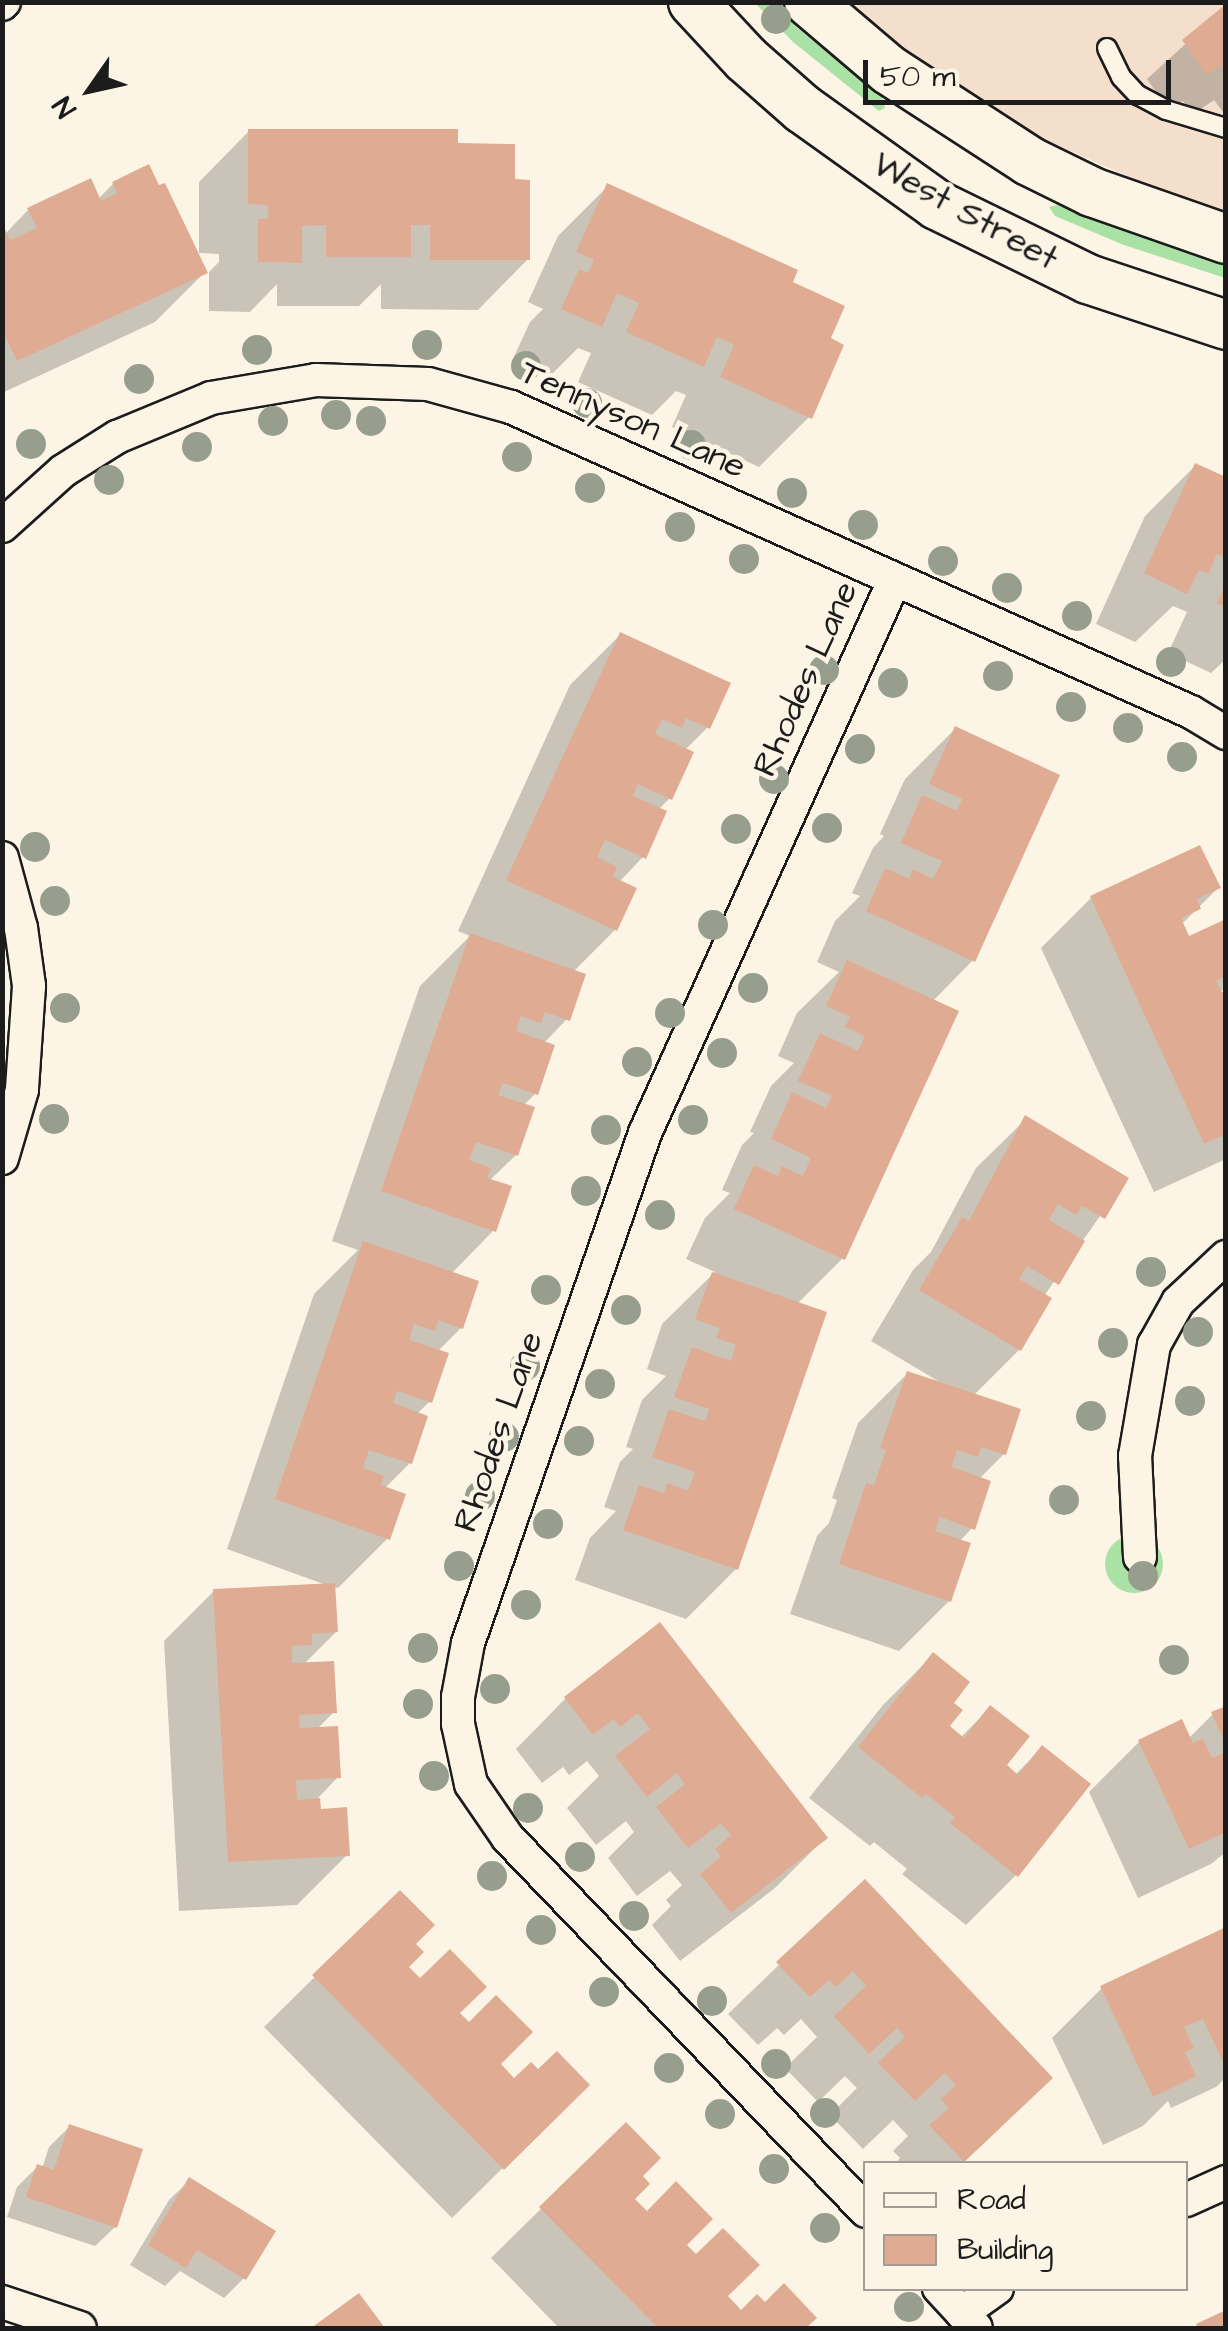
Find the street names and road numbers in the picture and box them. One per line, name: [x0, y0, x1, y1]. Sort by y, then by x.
street label: West Street: [865, 144, 1065, 280]
street label: Tennyson Lane: [514, 352, 752, 488]
street label: Rhodes Lane: [744, 575, 868, 783]
street label: Rhodes Lane: [445, 1326, 553, 1538]

